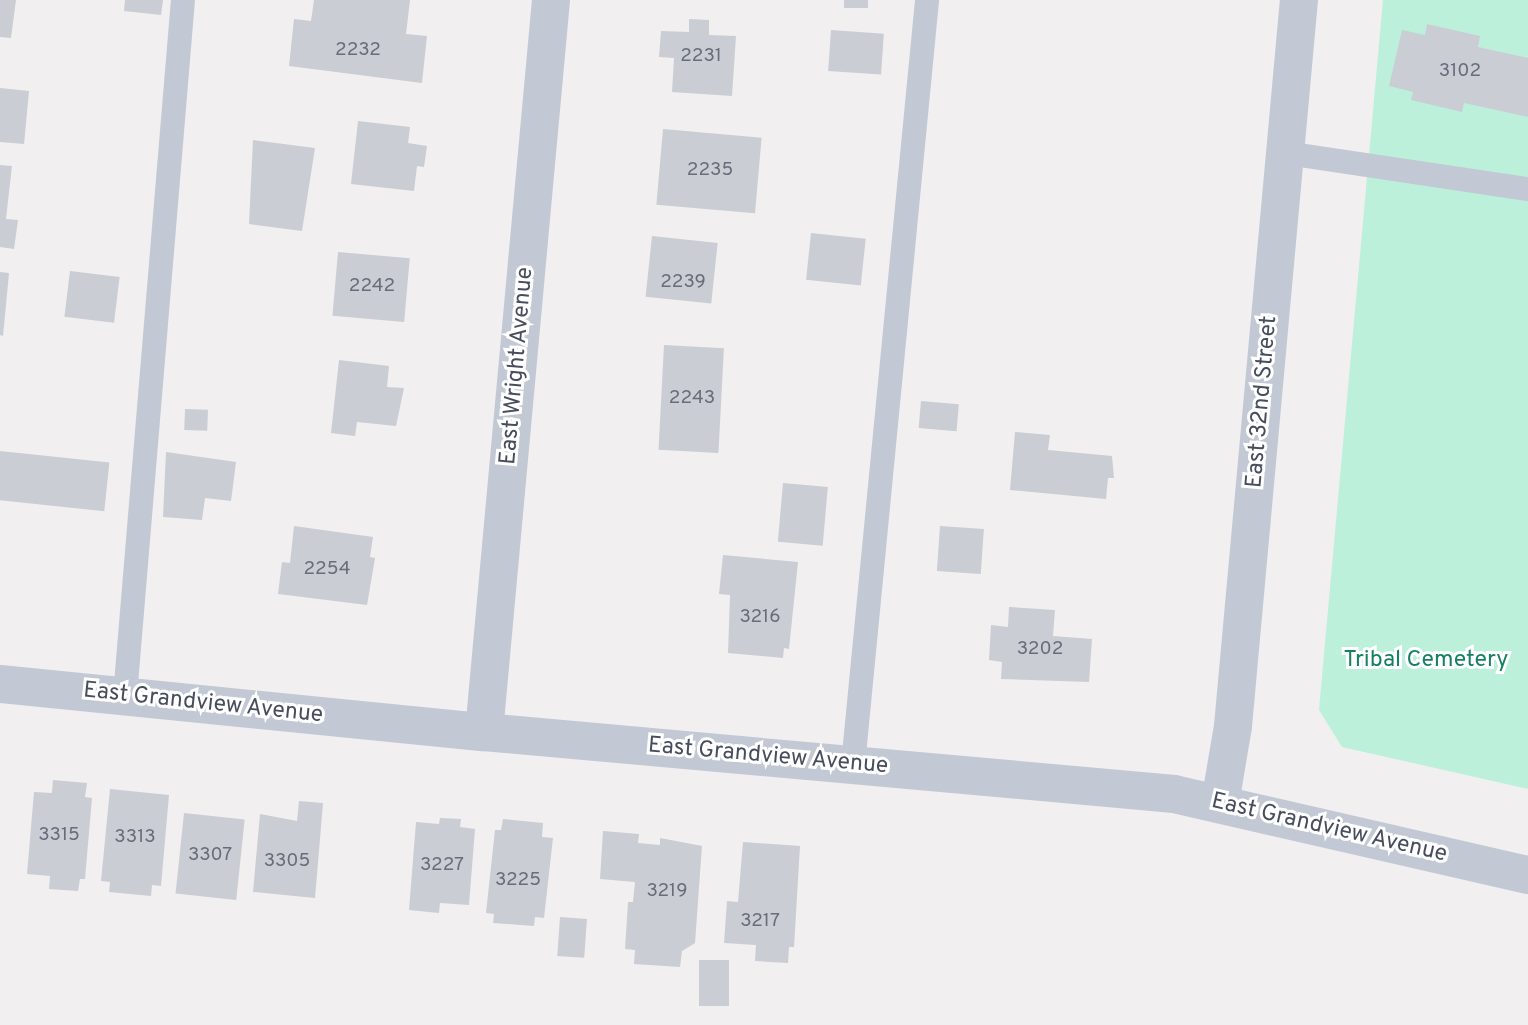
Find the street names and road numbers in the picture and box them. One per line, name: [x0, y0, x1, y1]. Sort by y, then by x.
street label: East Wright Avenue: [496, 265, 540, 467]
street label: East 32nd Street: [1242, 315, 1284, 489]
street label: East Grandview Avenue: [81, 678, 325, 730]
street label: East Grandview Avenue: [646, 733, 890, 781]
street label: East Grandview Avenue: [1208, 788, 1450, 870]

